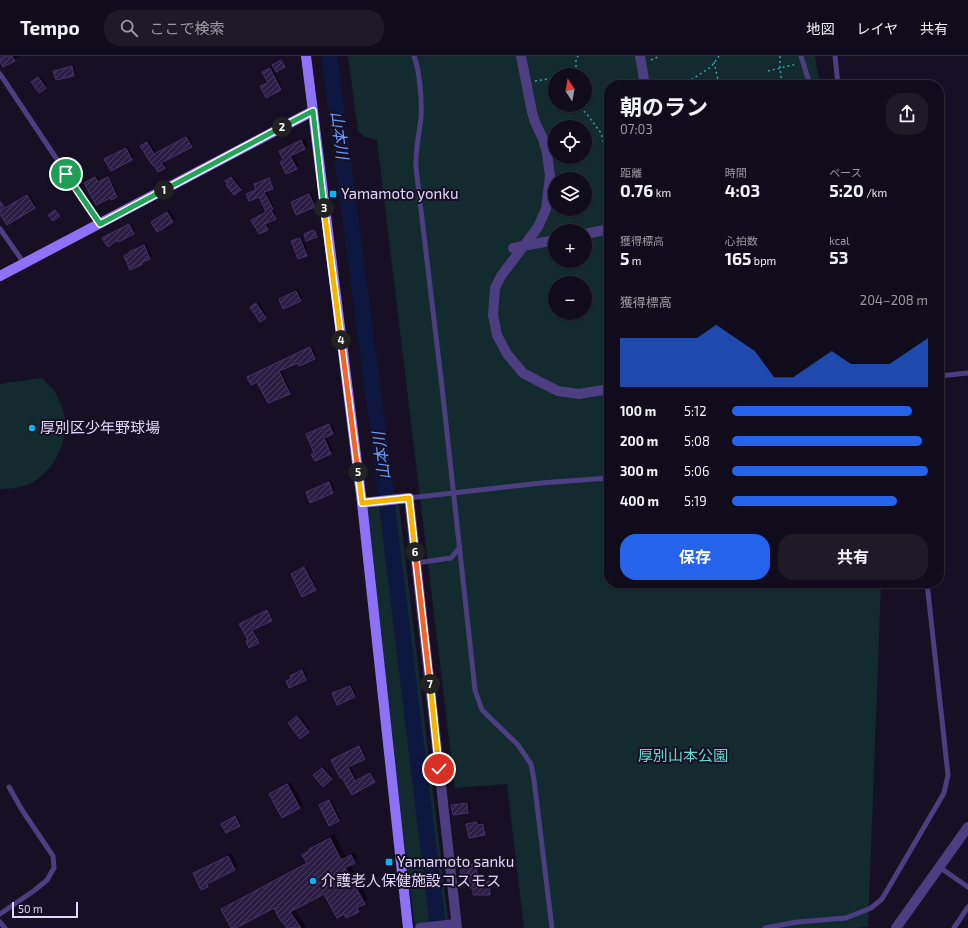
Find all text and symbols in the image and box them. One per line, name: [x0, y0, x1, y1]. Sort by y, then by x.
search box: [104, 10, 384, 46]
text: Tempo: [20, 16, 80, 39]
icon: search: [118, 17, 140, 39]
text: ここで検索: [150, 19, 225, 37]
text: 地図: [806, 20, 834, 37]
text: レイヤ: [856, 20, 898, 37]
text: 共有: [920, 20, 948, 37]
north arrow: [548, 68, 592, 112]
map controls: [548, 68, 592, 320]
text: 朝のラン: [620, 93, 708, 119]
button: share: [886, 93, 928, 135]
water label: 山本川: [328, 110, 353, 162]
pin: 2: [272, 117, 292, 137]
text: 2: [279, 120, 285, 133]
button: locate: [548, 120, 592, 164]
text: 07:03: [620, 121, 653, 137]
pin: [49, 157, 83, 191]
icon: arrive: [55, 163, 77, 185]
text: 距離: [620, 166, 642, 179]
text: 時間: [725, 166, 747, 179]
text: ペース: [829, 166, 862, 179]
button: layers: [548, 172, 592, 216]
pin: 1: [154, 180, 174, 200]
text: 0.76: [620, 180, 653, 200]
text: 4:03: [725, 180, 760, 200]
text: 5:20: [829, 180, 864, 200]
text: 1: [162, 183, 166, 196]
place label: Yamamoto yonku: [341, 184, 458, 202]
text: km: [653, 186, 671, 199]
text: /km: [864, 186, 887, 199]
marker: Yamamoto yonku: [328, 189, 338, 199]
pin: 3: [314, 198, 334, 218]
text: 3: [321, 201, 327, 214]
button: +: [548, 224, 592, 268]
text: 獲得標高: [620, 234, 664, 247]
text: 心拍数: [725, 234, 758, 247]
text: kcal: [829, 234, 849, 247]
text: 53: [829, 247, 848, 267]
text: 5: [620, 248, 629, 268]
text: 165: [725, 248, 751, 268]
text: m: [629, 254, 641, 267]
text: bpm: [751, 254, 776, 267]
button: −: [548, 276, 592, 320]
text: 204–208 m: [860, 292, 928, 308]
text: 獲得標高: [620, 294, 672, 310]
pin: 4: [331, 330, 351, 350]
text: 4: [337, 333, 345, 346]
text: 100 m: [620, 403, 656, 419]
text: 5:12: [684, 403, 707, 419]
place label: 厚別区少年野球場: [40, 418, 160, 436]
marker: 厚別区少年野球場: [27, 423, 37, 433]
water label: 山本川: [368, 429, 393, 481]
text: 200 m: [620, 433, 658, 449]
text: 5:08: [684, 433, 710, 449]
pin: 5: [348, 462, 368, 482]
text: 300 m: [620, 463, 658, 479]
text: 5:06: [684, 463, 709, 479]
text: 5: [355, 465, 361, 478]
text: 400 m: [620, 493, 659, 509]
text: 5:19: [684, 493, 707, 509]
button: 保存: [620, 534, 770, 580]
button: 共有: [778, 534, 928, 580]
pin: 6: [405, 542, 425, 562]
text: 6: [412, 545, 418, 558]
pin: 7: [420, 674, 440, 694]
text: 7: [427, 677, 433, 690]
park label: 厚別山本公園: [638, 746, 728, 764]
pin: [422, 752, 456, 786]
icon: check: [428, 758, 450, 780]
place label: Yamamoto sanku: [397, 852, 514, 870]
marker: Yamamoto sanku: [384, 857, 394, 867]
place label: 介護老人保健施設コスモス: [321, 871, 501, 889]
marker: 介護老人保健施設コスモス: [308, 876, 318, 886]
scale bar: [12, 900, 78, 919]
text: 50 m: [18, 902, 43, 915]

